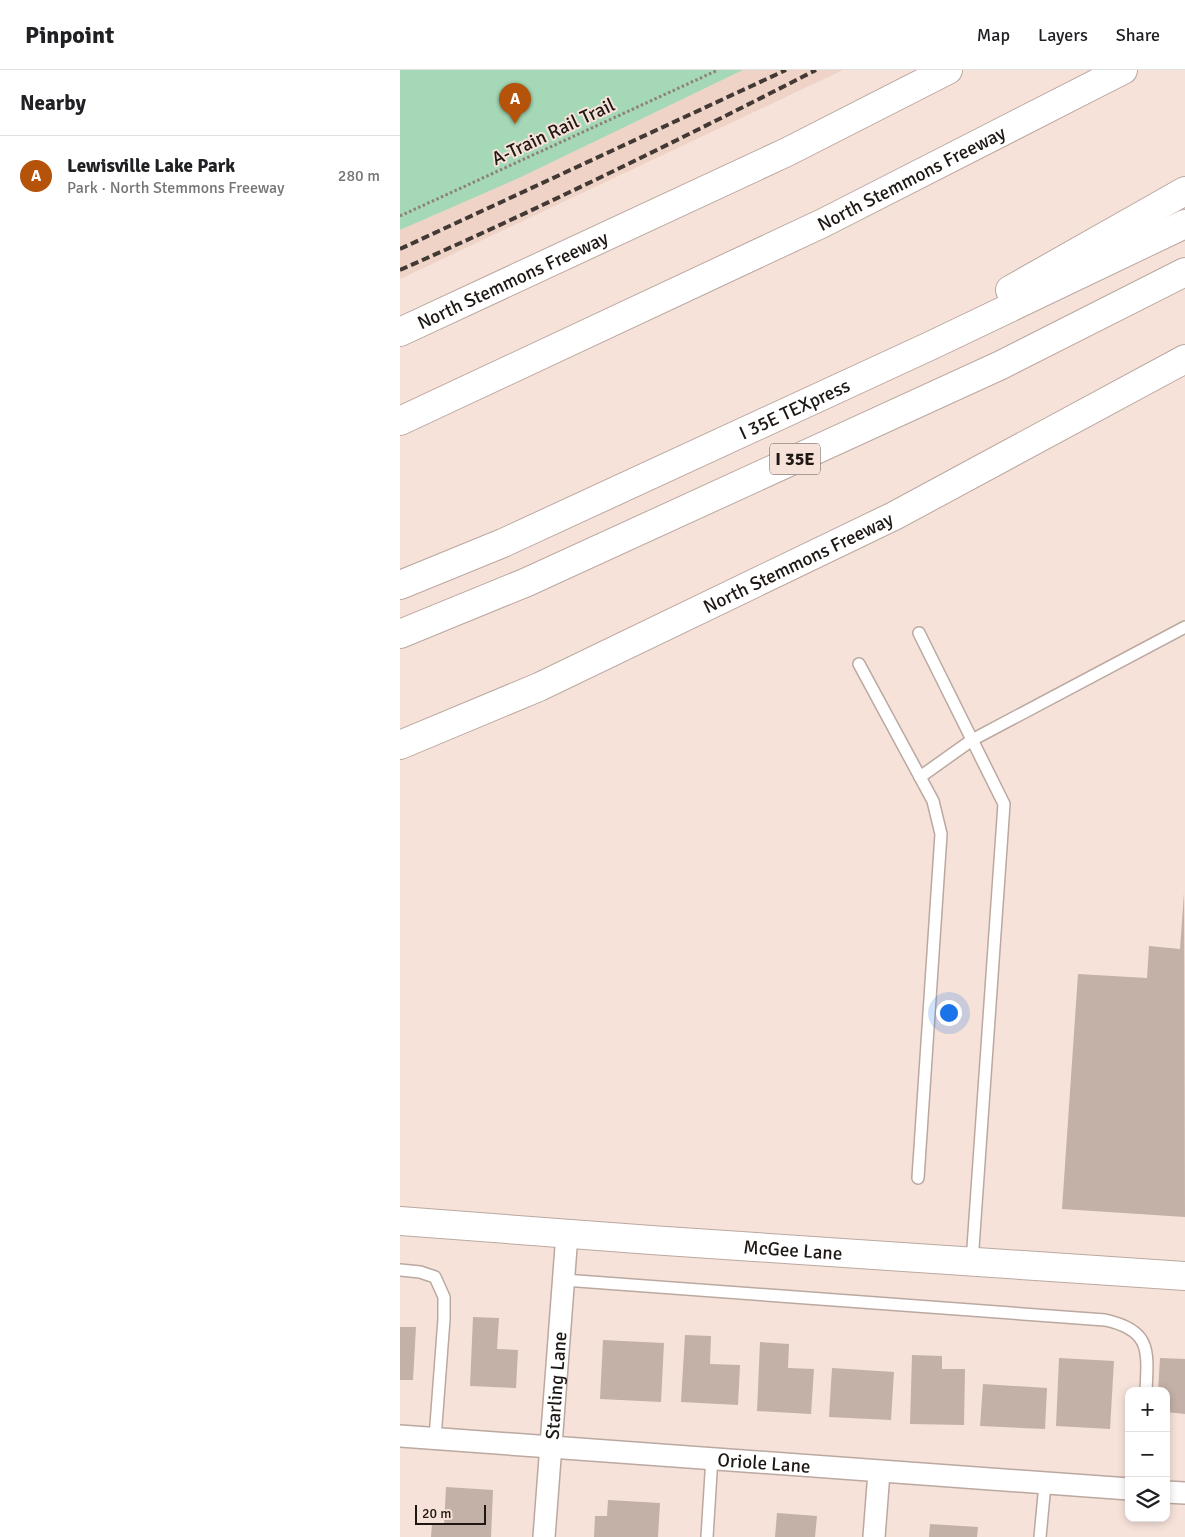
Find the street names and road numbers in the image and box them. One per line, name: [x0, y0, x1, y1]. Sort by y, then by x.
street label: A-Train Rail Trail: [488, 92, 618, 170]
street label: North Stemmons Freeway: [814, 121, 1010, 237]
street label: North Stemmons Freeway: [414, 226, 612, 335]
street label: I 35E TEXpress: [735, 374, 854, 445]
road number: I 35E: [770, 444, 820, 474]
street label: North Stemmons Freeway: [700, 507, 897, 619]
street label: McGee Lane: [743, 1235, 843, 1266]
street label: Starling Lane: [540, 1331, 573, 1440]
street label: Oriole Lane: [717, 1448, 811, 1479]

